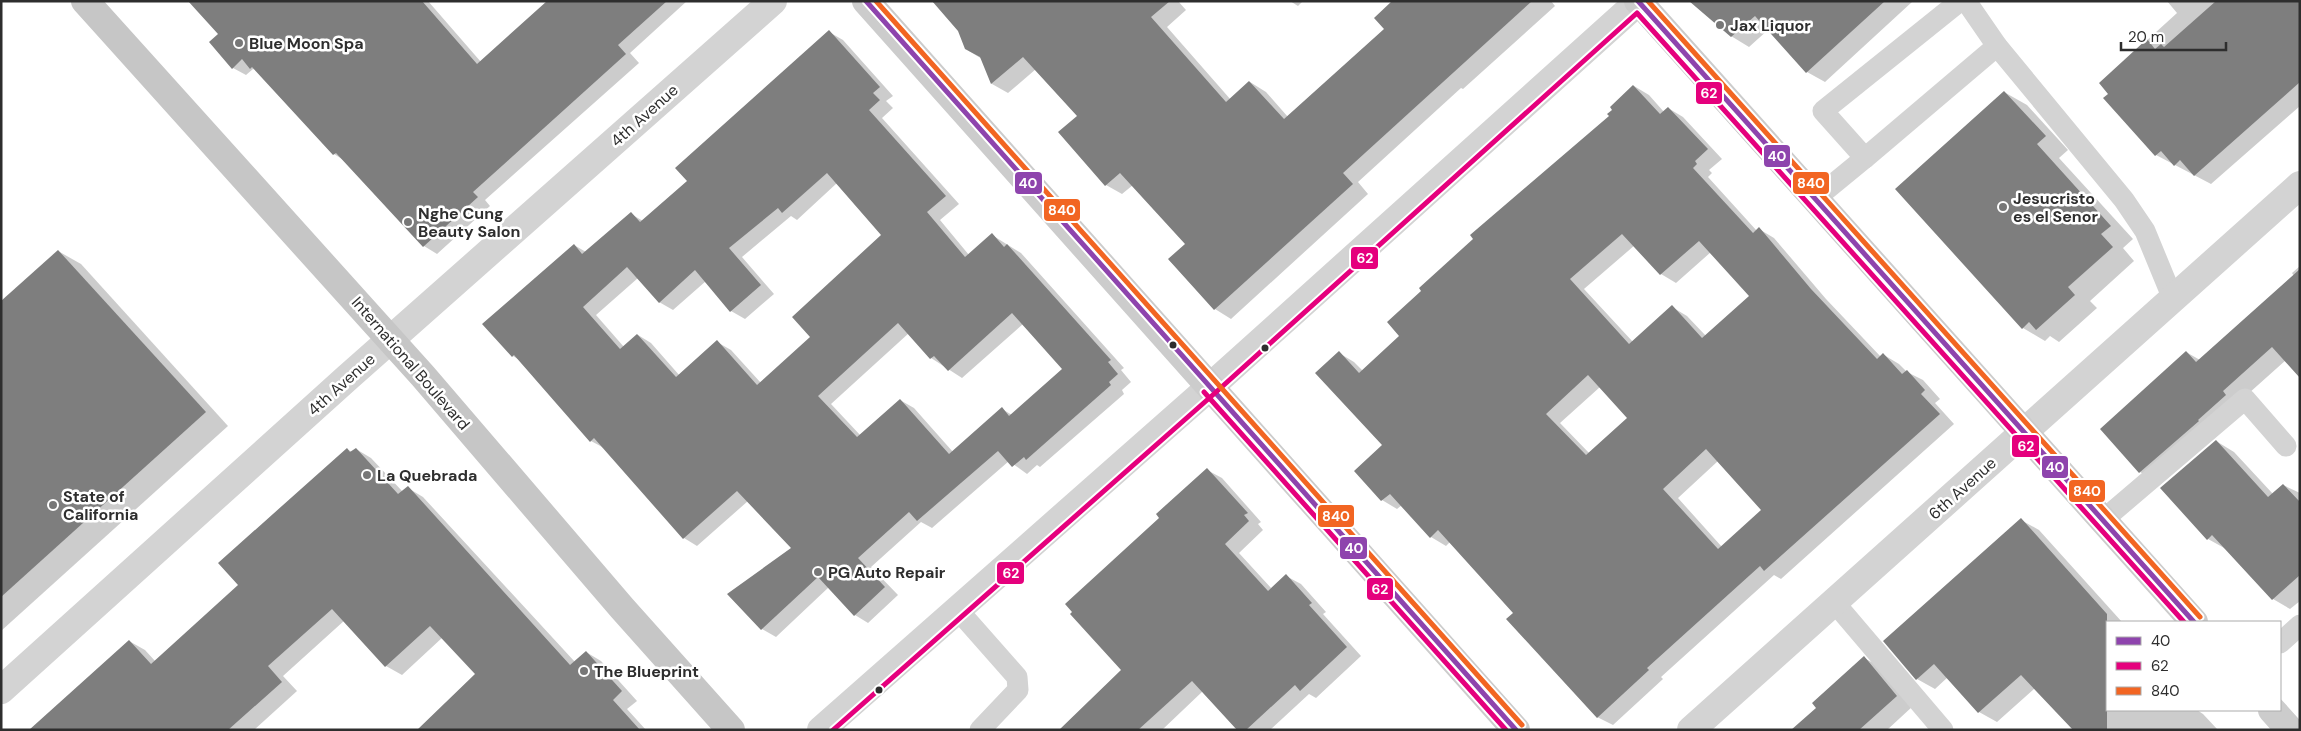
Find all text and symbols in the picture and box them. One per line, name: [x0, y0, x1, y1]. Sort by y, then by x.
place label: Jax Liquor: [1730, 15, 1811, 36]
marker: Jax Liquor: [1714, 19, 1726, 31]
scale bar: [2121, 20, 2226, 52]
text: 20 m: [2128, 27, 2164, 47]
place label: Blue Moon Spa: [249, 33, 364, 54]
marker: Blue Moon Spa: [233, 37, 245, 49]
street label: 4th Avenue: [606, 80, 683, 151]
line badge: 62: [1695, 81, 1723, 105]
text: 62: [1701, 84, 1717, 102]
line badge: 40: [1763, 144, 1791, 168]
text: 40: [1768, 147, 1787, 165]
line badge: 40: [1014, 171, 1043, 195]
line badge: 840: [1792, 171, 1830, 195]
text: 40: [1019, 174, 1038, 192]
text: 840: [1797, 174, 1825, 192]
place label: Jesucristo es el Senor: [2013, 188, 2098, 227]
line badge: 840: [1043, 198, 1081, 222]
text: 840: [1048, 201, 1076, 219]
marker: Jesucristo es el Senor: [1997, 201, 2009, 213]
place label: Nghe Cung Beauty Salon: [418, 203, 520, 242]
marker: Nghe Cung Beauty Salon: [402, 216, 414, 228]
line badge: 62: [1350, 246, 1379, 270]
text: 62: [1357, 249, 1373, 267]
street label: International Boulevard: [347, 292, 474, 434]
unlabelled marker: [1168, 340, 1178, 350]
unlabelled marker: [1260, 343, 1270, 353]
street label: 4th Avenue: [303, 349, 380, 420]
line badge: 62: [2011, 434, 2040, 458]
text: 62: [2018, 437, 2034, 455]
street label: 6th Avenue: [1924, 452, 2001, 524]
line badge: 40: [2041, 455, 2069, 479]
text: 40: [2046, 458, 2065, 476]
place label: La Quebrada: [377, 465, 477, 486]
marker: La Quebrada: [361, 469, 373, 481]
line badge: 840: [2068, 479, 2106, 503]
text: 840: [2073, 482, 2101, 500]
place label: State of California: [63, 486, 138, 525]
marker: State of California: [47, 499, 59, 511]
line badge: 840: [1317, 504, 1355, 528]
text: 840: [1322, 507, 1350, 525]
line badge: 40: [1339, 536, 1368, 560]
text: 40: [1345, 539, 1364, 557]
line badge: 62: [996, 561, 1025, 585]
place label: PG Auto Repair: [828, 562, 946, 583]
text: 62: [1003, 564, 1019, 582]
marker: PG Auto Repair: [812, 566, 824, 578]
line badge: 62: [1366, 577, 1394, 601]
text: 62: [1372, 580, 1388, 598]
legend: [2106, 621, 2281, 711]
text: 40: [2151, 631, 2170, 651]
text: 62: [2151, 656, 2169, 676]
place label: The Blueprint: [594, 661, 699, 682]
marker: The Blueprint: [578, 665, 590, 677]
text: 840: [2151, 681, 2180, 701]
unlabelled marker: [874, 685, 884, 695]

